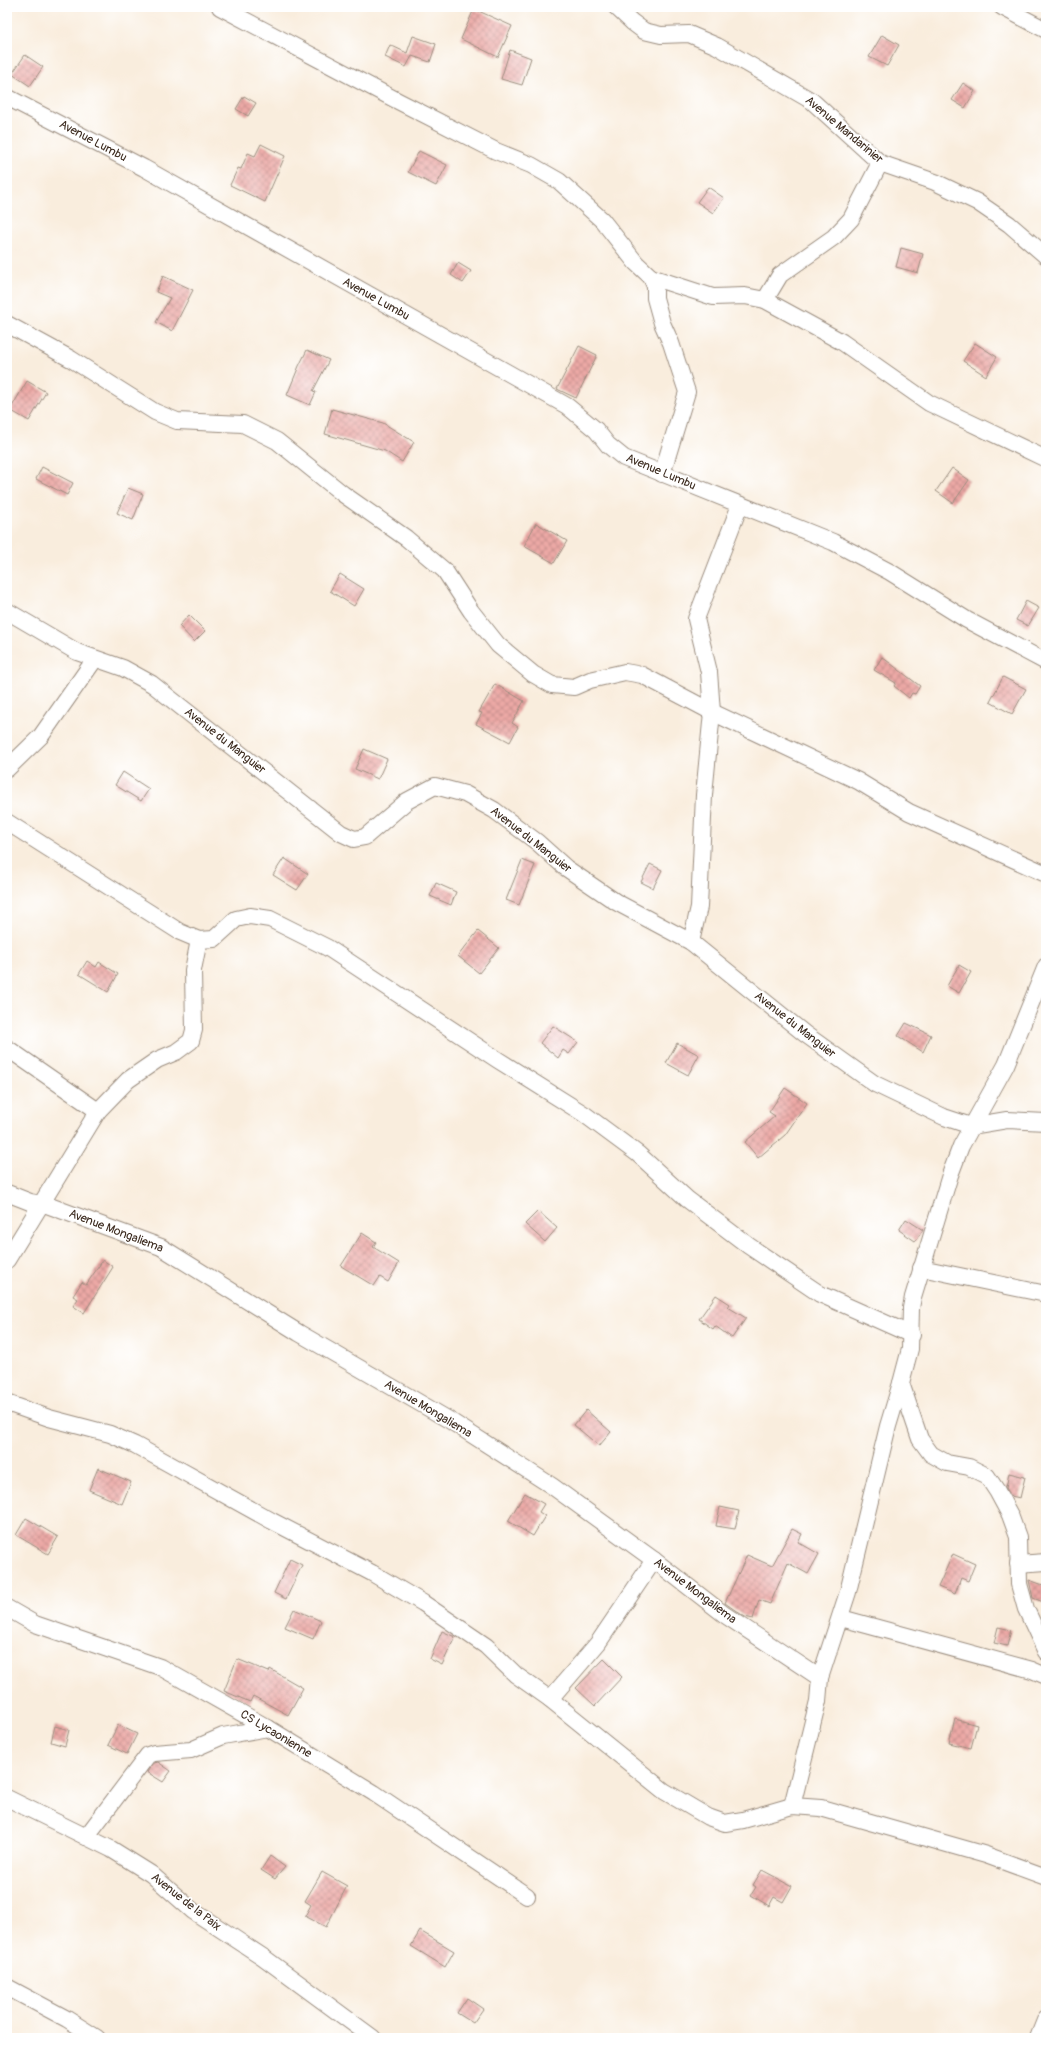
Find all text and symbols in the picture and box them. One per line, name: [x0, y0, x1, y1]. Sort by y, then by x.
street label: Avenue Mandarinier: [802, 93, 887, 167]
street label: Avenue Lumbu: [57, 117, 129, 165]
street label: Avenue Lumbu: [340, 274, 412, 324]
street label: Avenue Lumbu: [624, 451, 698, 493]
street label: Avenue du Manguier: [181, 705, 269, 778]
street label: Avenue du Manguier: [487, 804, 575, 877]
street label: Avenue du Manguier: [751, 989, 839, 1062]
street label: Avenue Mongaliema: [67, 1206, 166, 1256]
street label: Avenue Mongaliema: [381, 1377, 475, 1441]
street label: Avenue Mongaliema: [651, 1555, 740, 1627]
street label: CS Lycaonienne: [237, 1707, 315, 1761]
street label: Avenue de la Paix: [148, 1870, 224, 1934]

